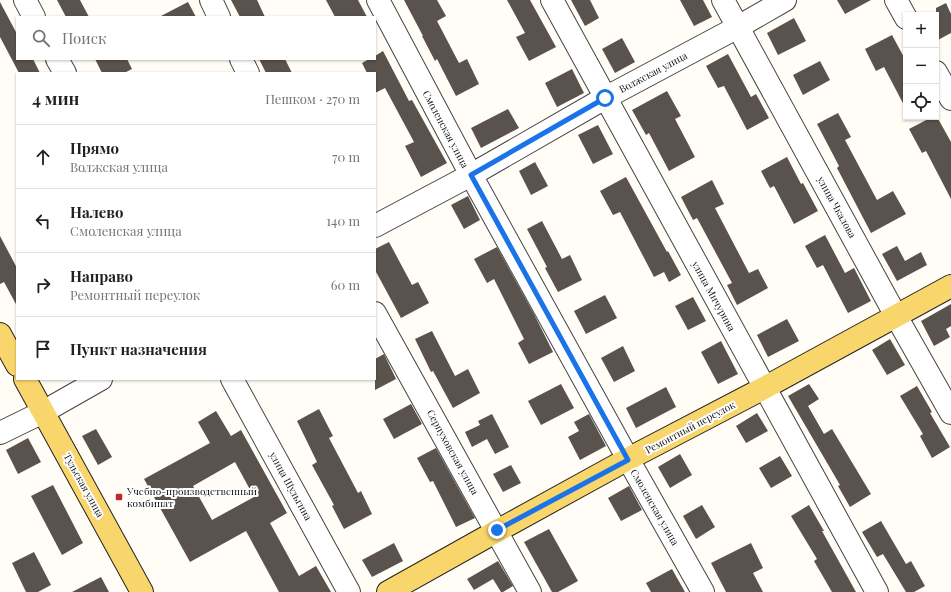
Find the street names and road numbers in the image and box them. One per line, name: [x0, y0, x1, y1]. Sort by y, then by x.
street label: Волжская улица: [616, 48, 690, 96]
street label: Смоленская улица: [420, 88, 472, 170]
street label: улица Чкалова: [814, 173, 860, 240]
street label: улица Мичурина: [688, 257, 739, 334]
street label: Ремонтный переулок: [642, 397, 738, 457]
street label: Серпуховская улица: [424, 407, 482, 497]
street label: улица Шульгина: [266, 448, 316, 523]
street label: Тульская улица: [61, 450, 107, 520]
street label: Смоленская улица: [627, 466, 683, 548]

